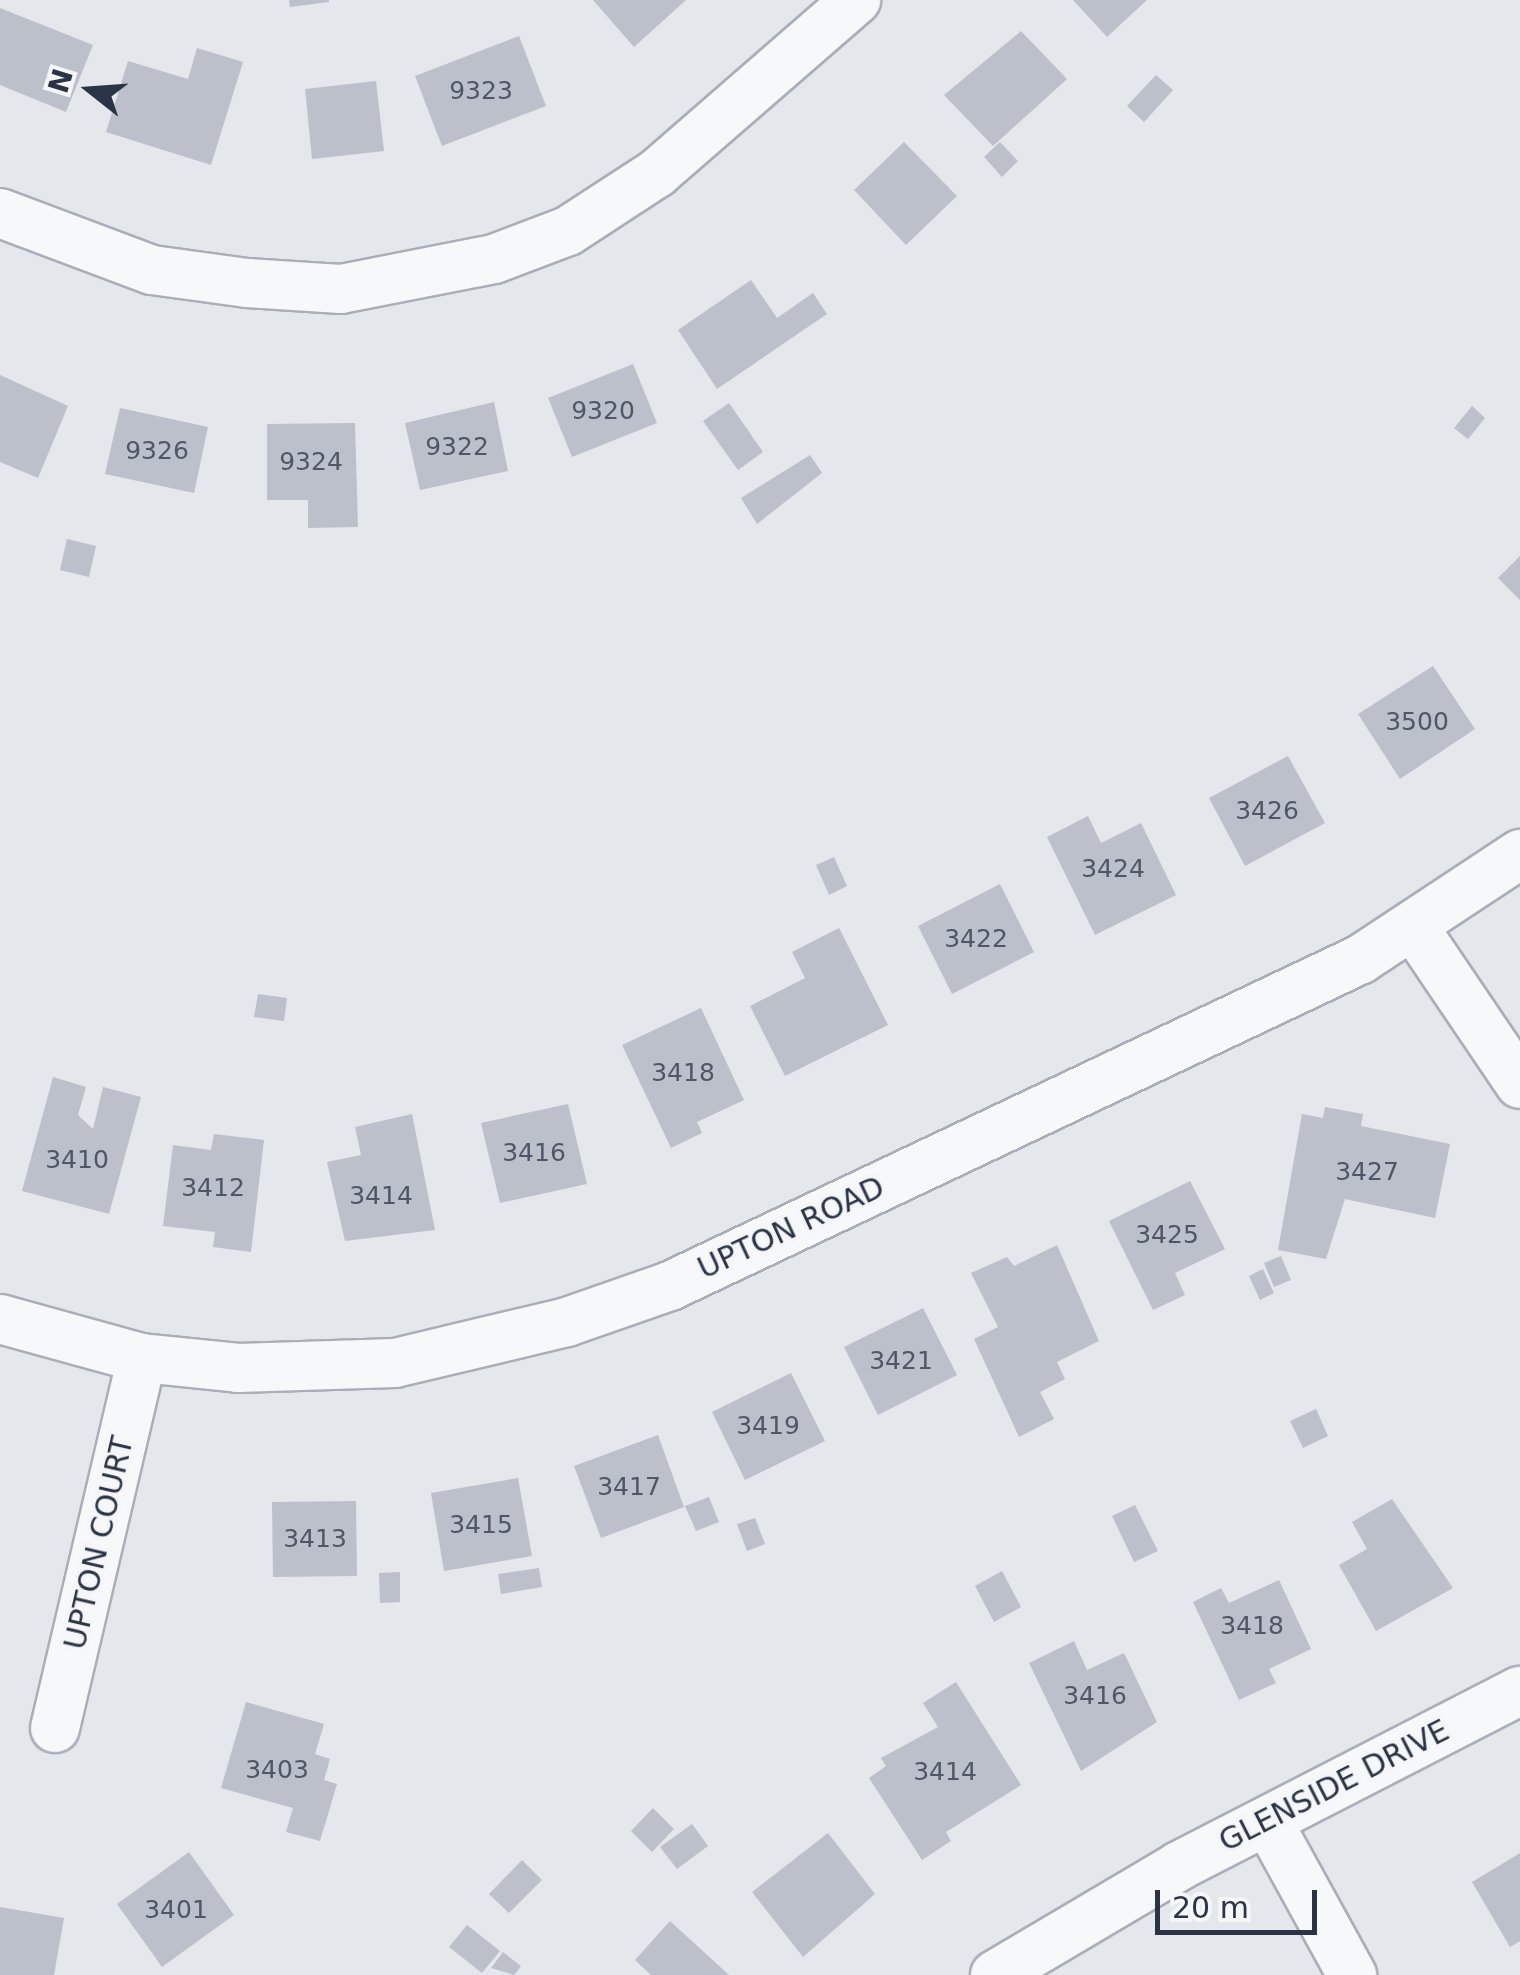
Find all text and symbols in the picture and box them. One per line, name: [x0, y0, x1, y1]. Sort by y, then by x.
north arrow: [40, 40, 140, 140]
text: N: [42, 65, 80, 97]
house number: 9323: [449, 76, 513, 106]
house number: 9320: [571, 396, 635, 426]
house number: 9322: [425, 432, 489, 462]
house number: 9326: [125, 436, 189, 466]
house number: 9324: [279, 447, 343, 477]
house number: 3500: [1385, 707, 1449, 737]
house number: 3426: [1235, 796, 1299, 826]
house number: 3424: [1081, 854, 1145, 884]
house number: 3422: [944, 924, 1008, 954]
house number: 3418: [651, 1058, 715, 1088]
house number: 3416: [502, 1138, 566, 1168]
house number: 3410: [45, 1145, 109, 1175]
house number: 3427: [1335, 1157, 1399, 1187]
street label: UPTON ROAD: [692, 1169, 890, 1287]
house number: 3412: [181, 1173, 245, 1203]
house number: 3414: [349, 1181, 413, 1211]
house number: 3425: [1135, 1220, 1199, 1250]
house number: 3421: [869, 1346, 933, 1376]
house number: 3419: [736, 1411, 800, 1441]
street label: UPTON COURT: [57, 1433, 141, 1653]
house number: 3417: [597, 1472, 661, 1502]
house number: 3415: [449, 1510, 513, 1540]
house number: 3413: [283, 1524, 347, 1554]
house number: 3418: [1220, 1611, 1284, 1641]
house number: 3416: [1063, 1681, 1127, 1711]
street label: GLENSIDE DRIVE: [1213, 1713, 1455, 1859]
house number: 3403: [245, 1755, 309, 1785]
house number: 3414: [913, 1757, 977, 1787]
scale bar: [1160, 1870, 1322, 1932]
text: 20 m: [1172, 1890, 1249, 1925]
house number: 3401: [144, 1895, 208, 1925]

